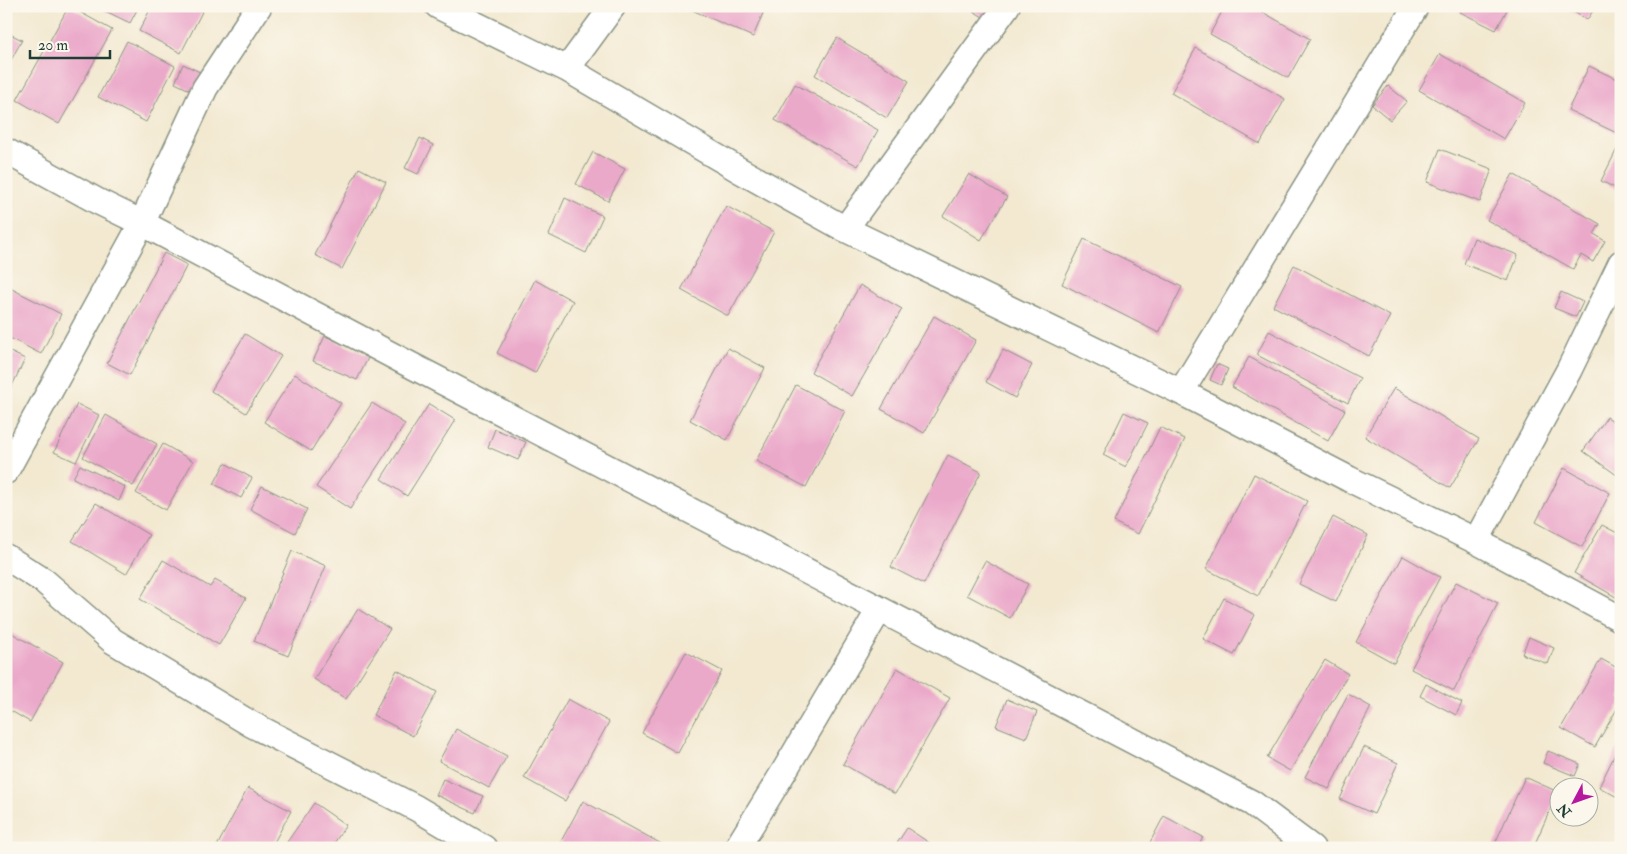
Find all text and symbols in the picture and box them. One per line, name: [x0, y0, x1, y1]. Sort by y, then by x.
scale bar: [30, 28, 110, 60]
text: 20 m: [38, 36, 68, 55]
north arrow: [1550, 776, 1600, 826]
text: N: [1554, 800, 1576, 821]

